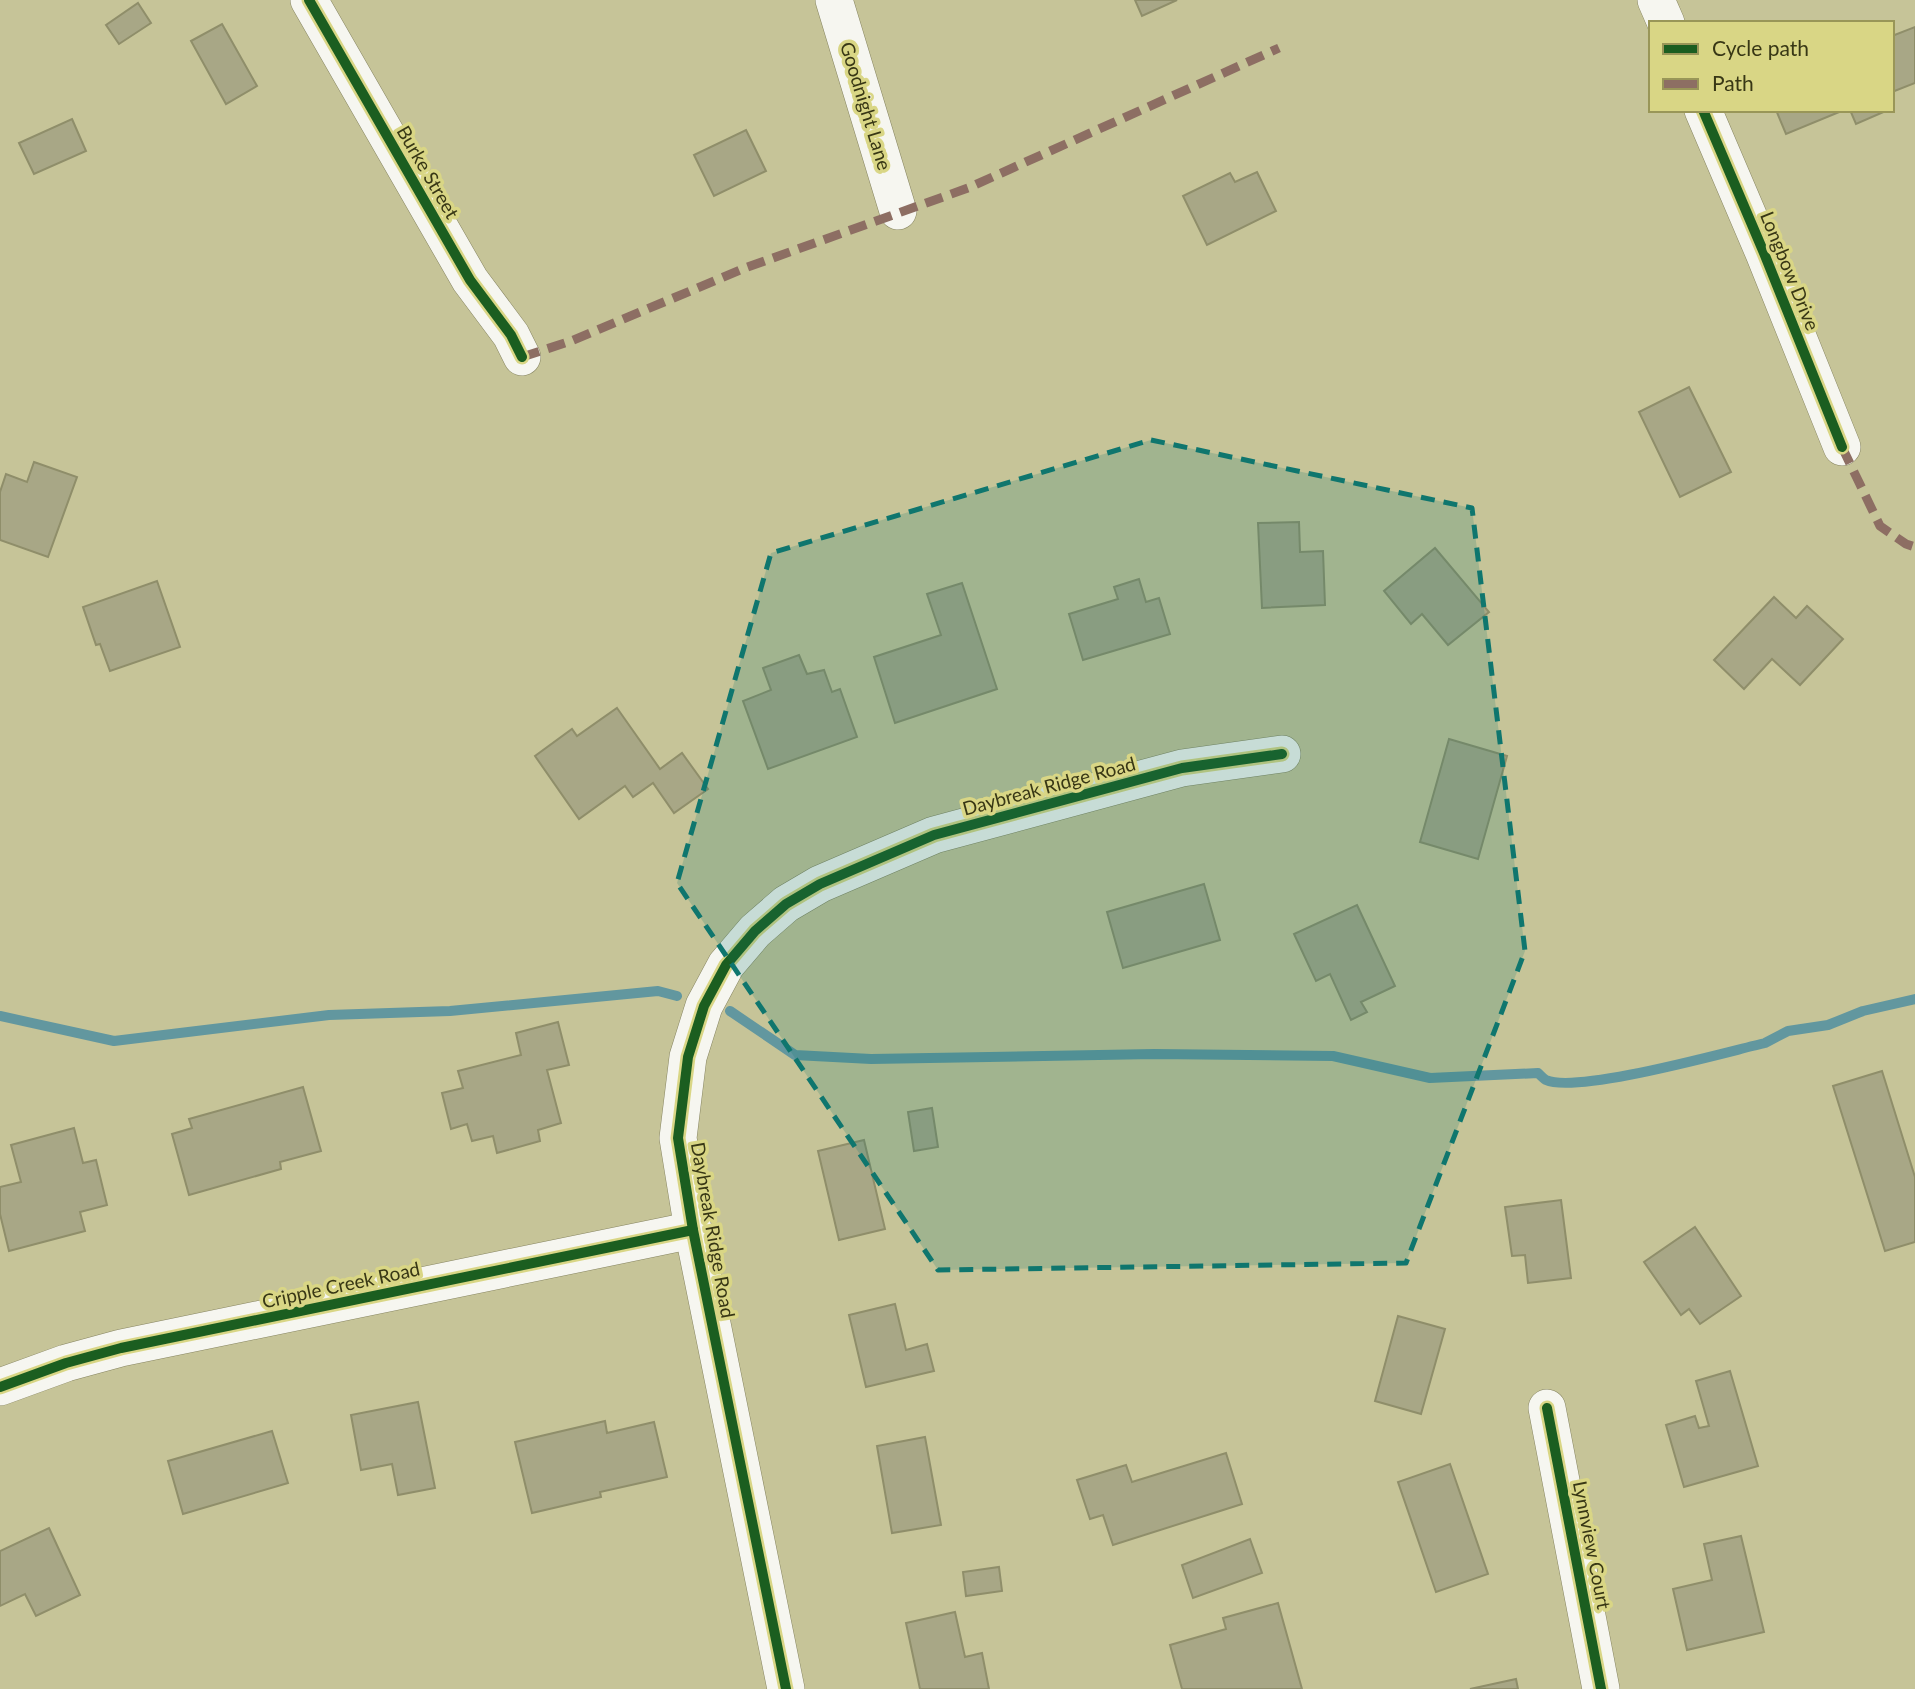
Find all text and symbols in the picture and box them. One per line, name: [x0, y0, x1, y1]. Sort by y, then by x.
legend: [1649, 21, 1894, 112]
text: Cycle path: [1712, 35, 1809, 60]
street label: Goodnight Lane: [836, 39, 897, 173]
text: Path: [1712, 70, 1754, 95]
street label: Burke Street: [393, 121, 464, 223]
street label: Longbow Drive: [1756, 208, 1825, 334]
street label: Daybreak Ridge Road: [960, 751, 1138, 820]
street label: Daybreak Ridge Road: [687, 1140, 740, 1320]
street label: Cripple Creek Road: [260, 1257, 422, 1312]
street label: Lynnview Court: [1569, 1479, 1616, 1611]

